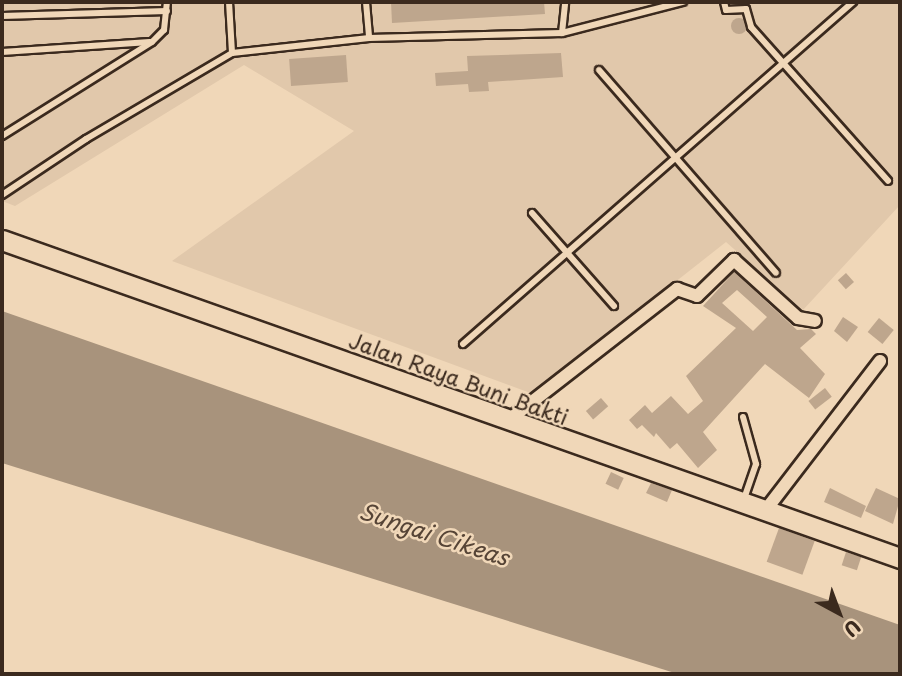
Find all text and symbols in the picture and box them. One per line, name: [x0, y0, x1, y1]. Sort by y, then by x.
street label: Jalan Raya Buni Bakti: [346, 327, 572, 429]
water label: Sungai Cikeas: [355, 497, 513, 571]
north arrow: [804, 578, 874, 648]
text: U: [838, 614, 867, 644]

